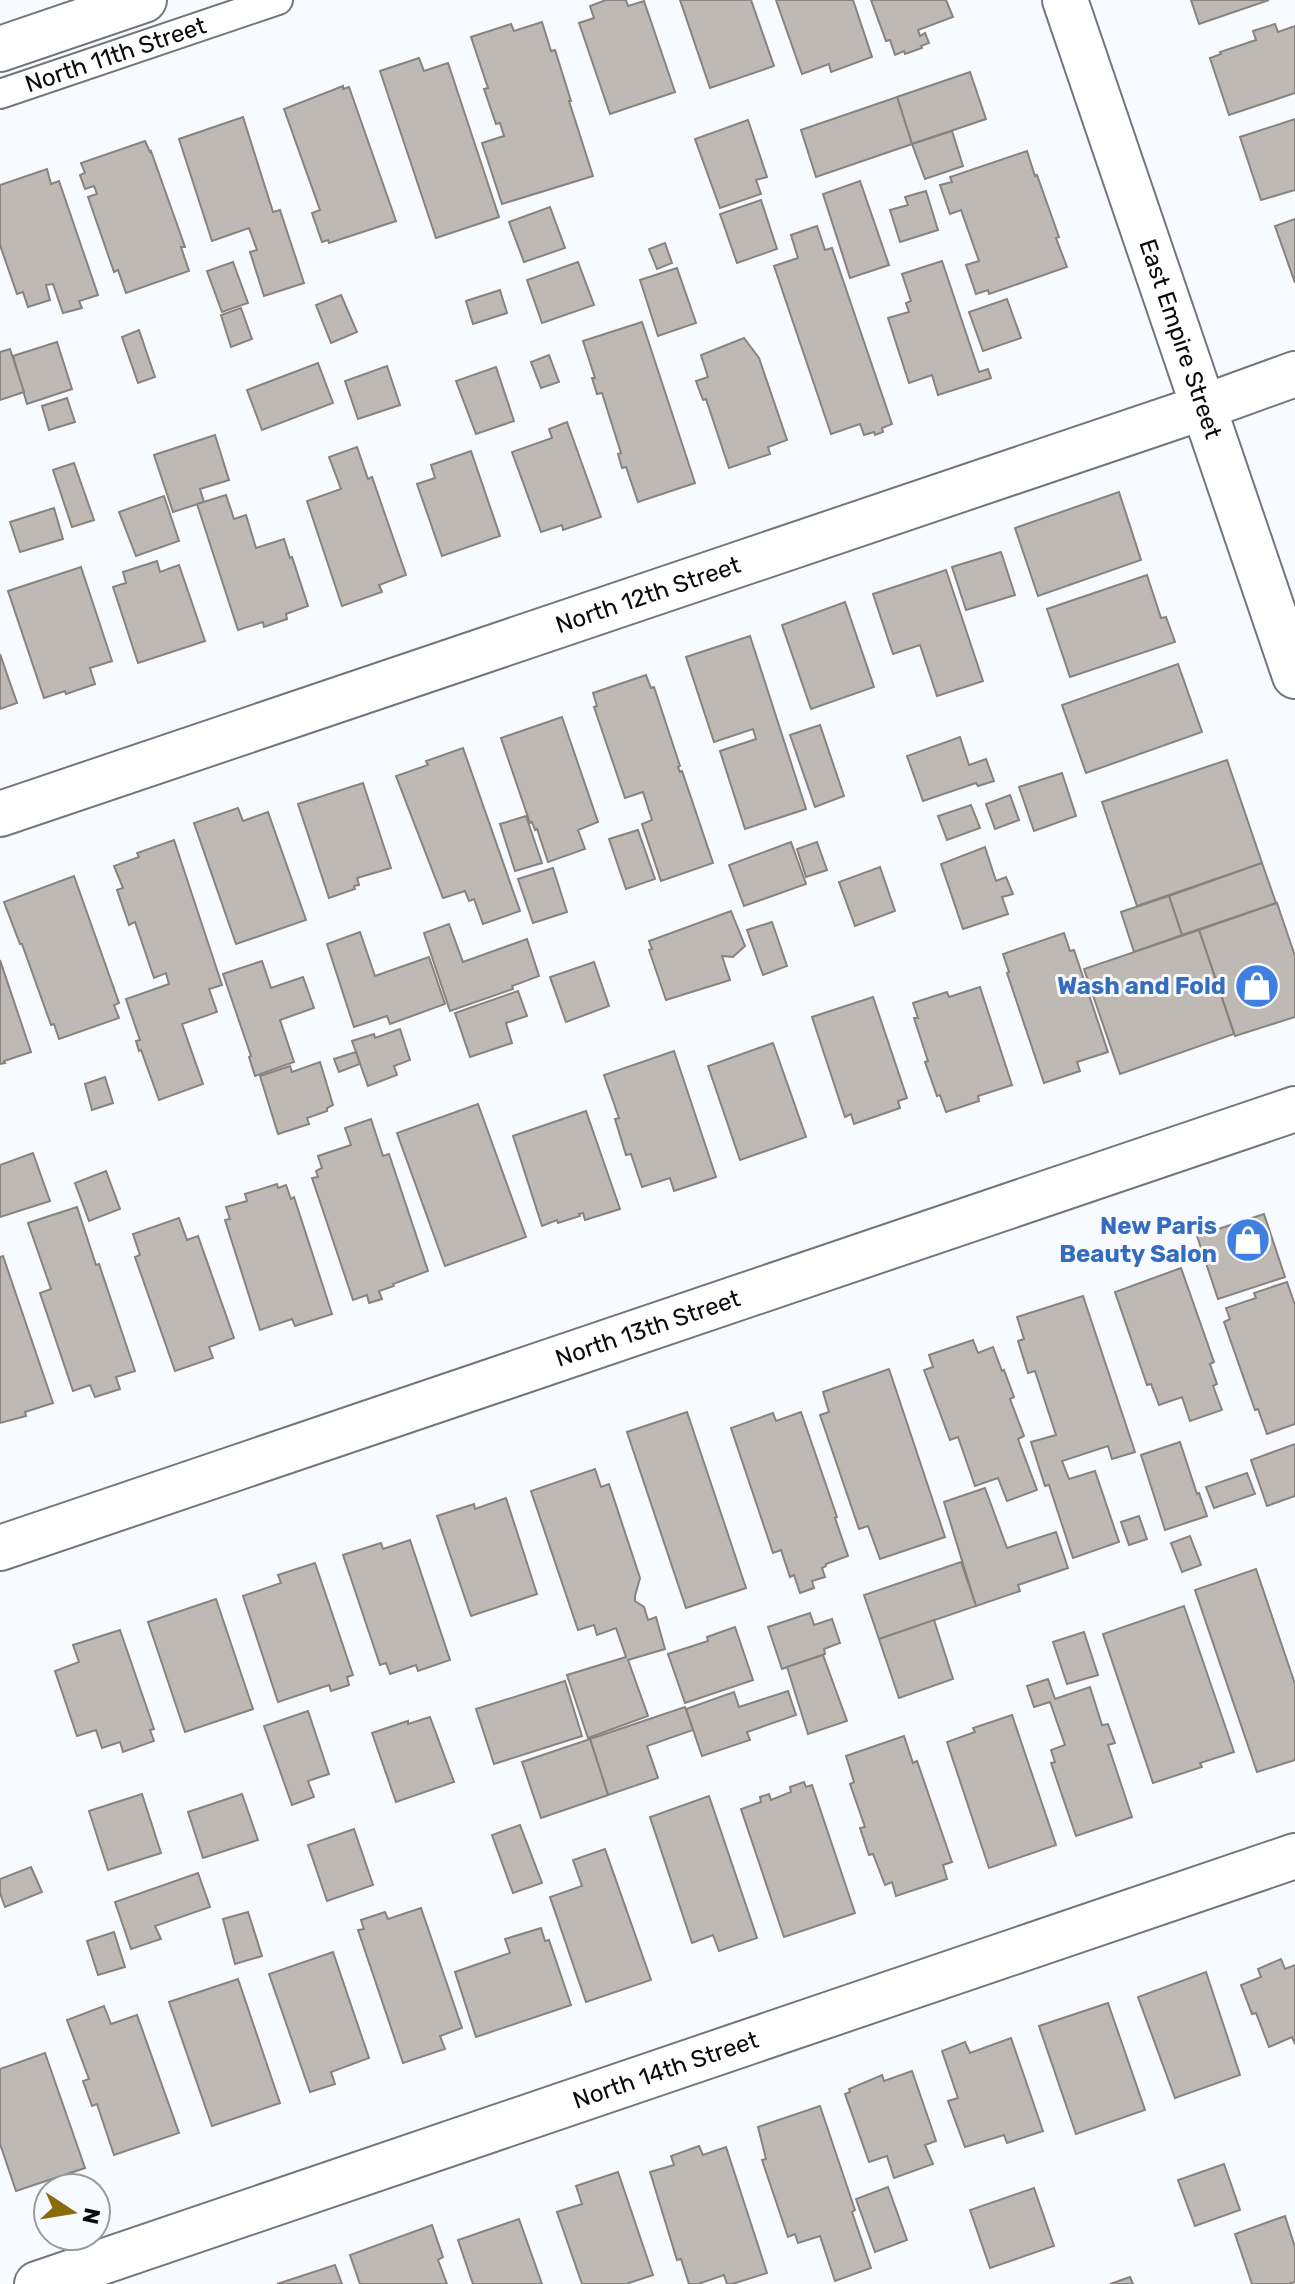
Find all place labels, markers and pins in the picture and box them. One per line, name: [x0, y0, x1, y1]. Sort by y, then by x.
shop icon: Wash and Fold: [1233, 962, 1281, 1010]
place label: Wash and Fold: [1057, 972, 1226, 1000]
place label: New Paris Beauty Salon: [1059, 1212, 1217, 1268]
shop icon: New Paris Beauty Salon: [1224, 1216, 1272, 1264]

